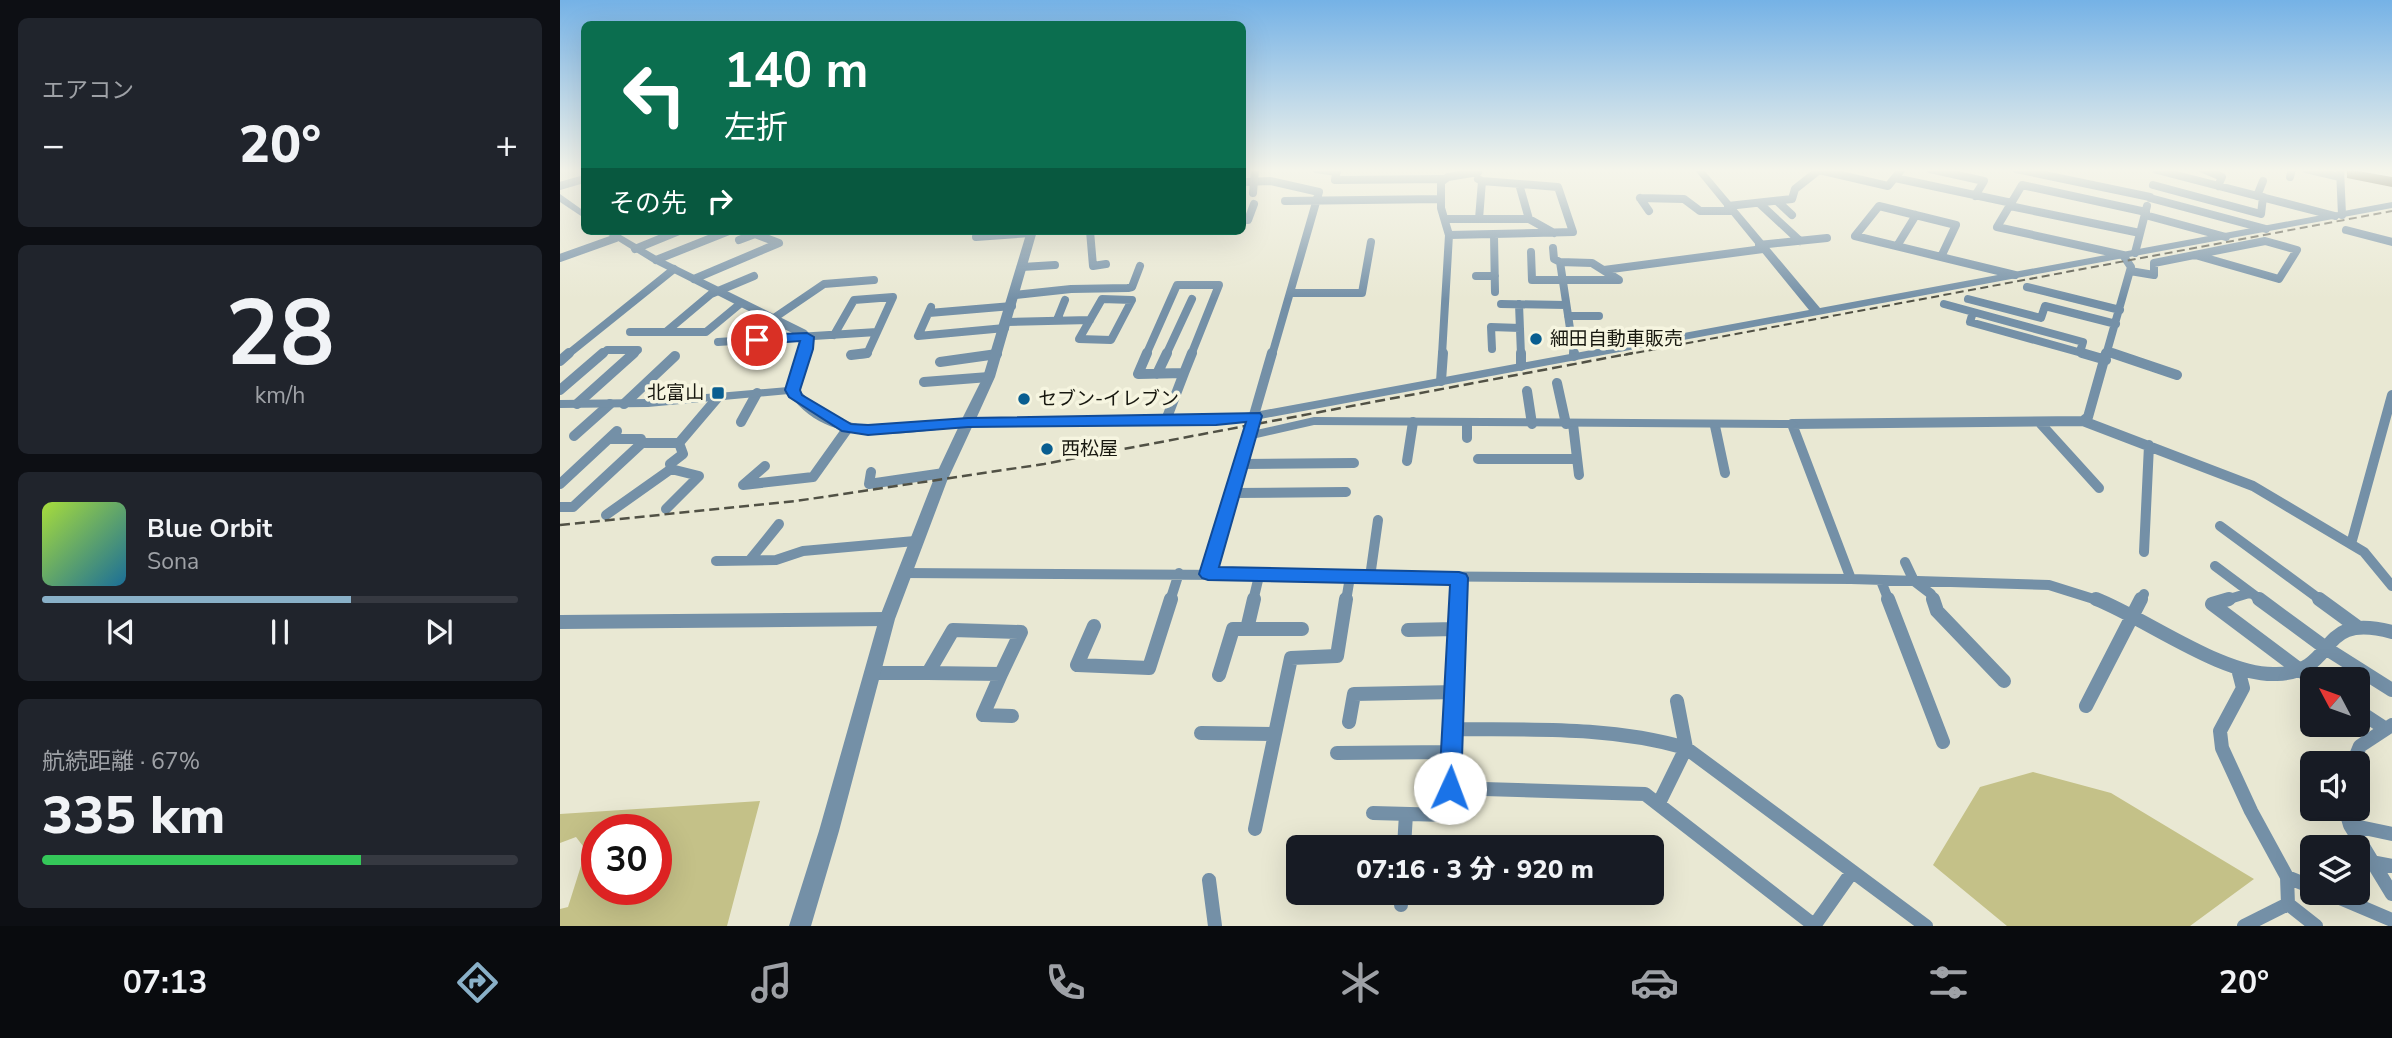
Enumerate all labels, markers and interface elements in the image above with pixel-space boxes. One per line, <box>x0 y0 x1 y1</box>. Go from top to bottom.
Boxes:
text: 140 m <box>724 37 868 104</box>
icon: left <box>609 49 700 140</box>
text: エアコン <box>42 75 134 106</box>
text: 左折 <box>724 106 788 149</box>
text: 20° <box>239 109 321 180</box>
text: − <box>42 120 65 171</box>
text: + <box>495 120 518 171</box>
icon: right <box>701 182 739 220</box>
text: その先 <box>609 186 687 221</box>
text: 28 <box>225 272 335 396</box>
pin <box>727 310 787 370</box>
icon: arrive <box>738 321 776 359</box>
place label: 細田自動車販売 <box>1550 326 1683 352</box>
marker: 細田自動車販売 <box>1528 331 1544 347</box>
text: km/h <box>255 380 305 411</box>
place label: 北富山 <box>647 380 704 406</box>
marker: 北富山 <box>710 385 726 401</box>
place label: セブン-イレブン <box>1038 386 1179 412</box>
marker: セブン-イレブン <box>1016 391 1032 407</box>
place label: 西松屋 <box>1061 436 1118 462</box>
marker: 西松屋 <box>1039 441 1055 457</box>
text: Blue Orbit <box>147 511 272 546</box>
text: Sona <box>147 546 199 577</box>
icon: previous <box>102 613 140 651</box>
icon: pause <box>261 613 299 651</box>
icon: next <box>420 613 458 651</box>
north arrow <box>2300 667 2370 737</box>
map controls <box>2300 667 2370 905</box>
text: 航続距離 · 67% <box>42 746 200 777</box>
position arrow <box>1413 751 1487 825</box>
button: sound <box>2300 751 2370 821</box>
text: 335 km <box>42 780 225 851</box>
speed limit sign: 30 <box>581 814 672 905</box>
button: layers <box>2300 835 2370 905</box>
text: 07:16 · 3 分 · 920 m <box>1356 852 1594 887</box>
icon: directions <box>453 958 502 1007</box>
icon: music <box>747 958 796 1007</box>
icon: phone <box>1041 958 1090 1007</box>
icon: climate <box>1336 958 1385 1007</box>
icon: car <box>1630 958 1679 1007</box>
icon: filters <box>1924 958 1973 1007</box>
text: 07:13 <box>123 961 207 1004</box>
text: 20° <box>2219 961 2269 1004</box>

